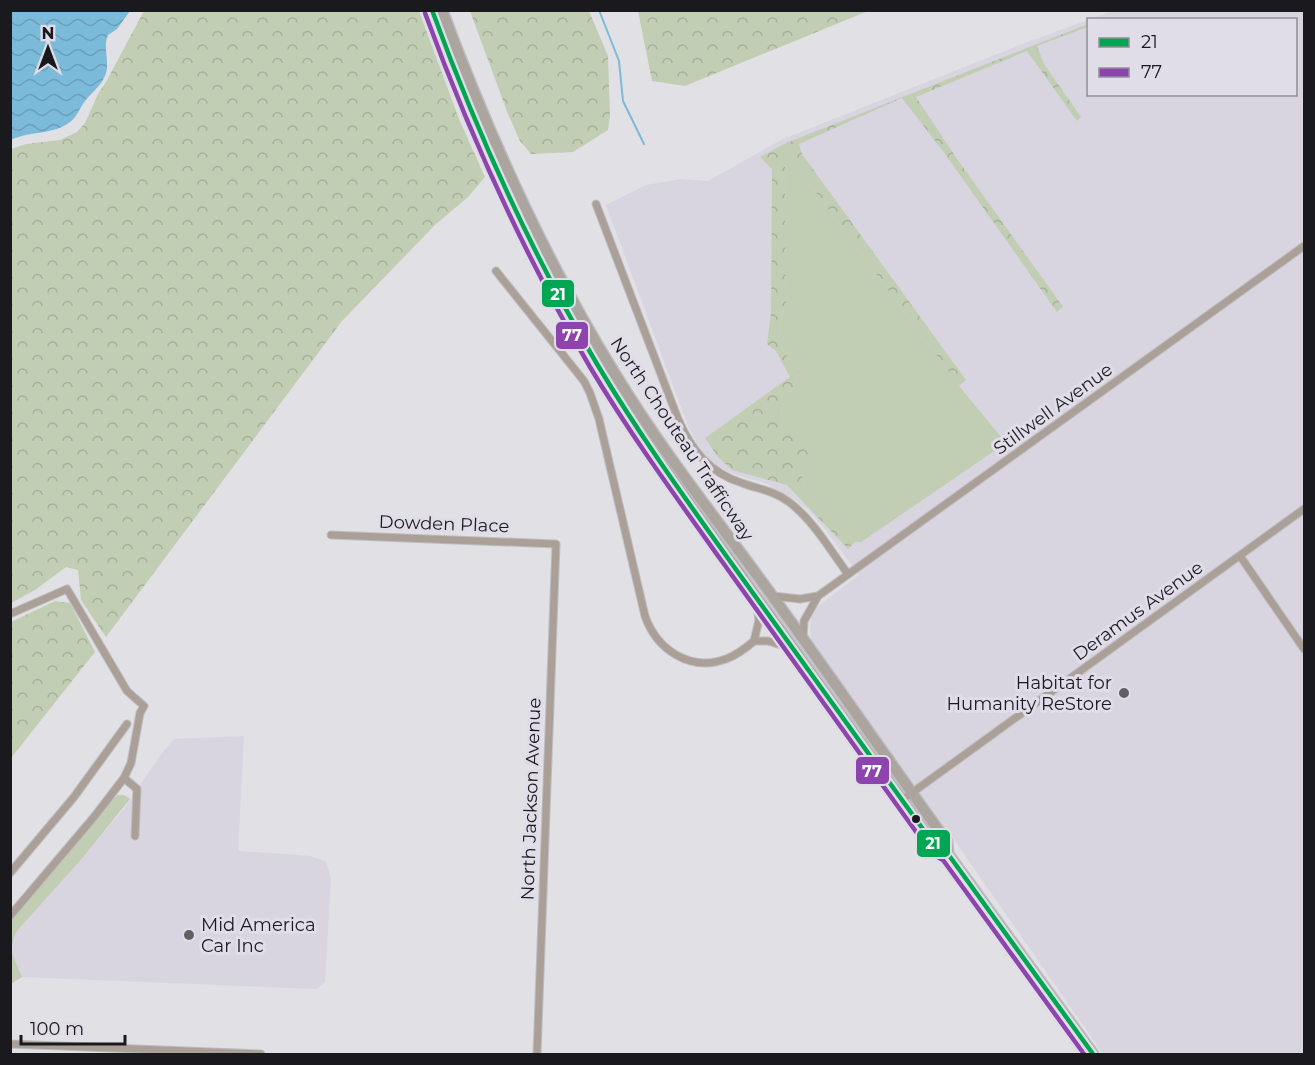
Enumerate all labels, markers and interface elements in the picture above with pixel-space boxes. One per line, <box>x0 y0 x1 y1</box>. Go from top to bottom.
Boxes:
north arrow <box>18 18 78 78</box>
legend <box>1087 18 1297 96</box>
text: N <box>42 24 54 43</box>
text: 21 <box>1141 31 1158 53</box>
text: 77 <box>1141 61 1162 83</box>
line badge: 21 <box>541 279 575 308</box>
text: 21 <box>550 285 566 304</box>
line badge: 77 <box>555 321 589 350</box>
text: 77 <box>562 326 582 345</box>
street label: North Chouteau Trafficway <box>606 333 759 545</box>
street label: Stillwell Avenue <box>989 358 1117 460</box>
street label: Dowden Place <box>378 511 510 537</box>
street label: Deramus Avenue <box>1069 556 1207 666</box>
place label: Habitat for Humanity ReStore <box>946 672 1112 715</box>
marker: Habitat for Humanity ReStore <box>1117 686 1131 700</box>
street label: North Jackson Avenue <box>516 697 546 901</box>
line badge: 77 <box>855 756 890 785</box>
text: 77 <box>862 762 882 781</box>
unlabelled marker <box>910 813 922 825</box>
line badge: 21 <box>916 829 951 858</box>
text: 21 <box>925 834 941 853</box>
place label: Mid America Car Inc <box>201 914 316 957</box>
marker: Mid America Car Inc <box>182 928 196 942</box>
scale bar <box>21 1008 124 1046</box>
text: 100 m <box>30 1018 84 1040</box>

